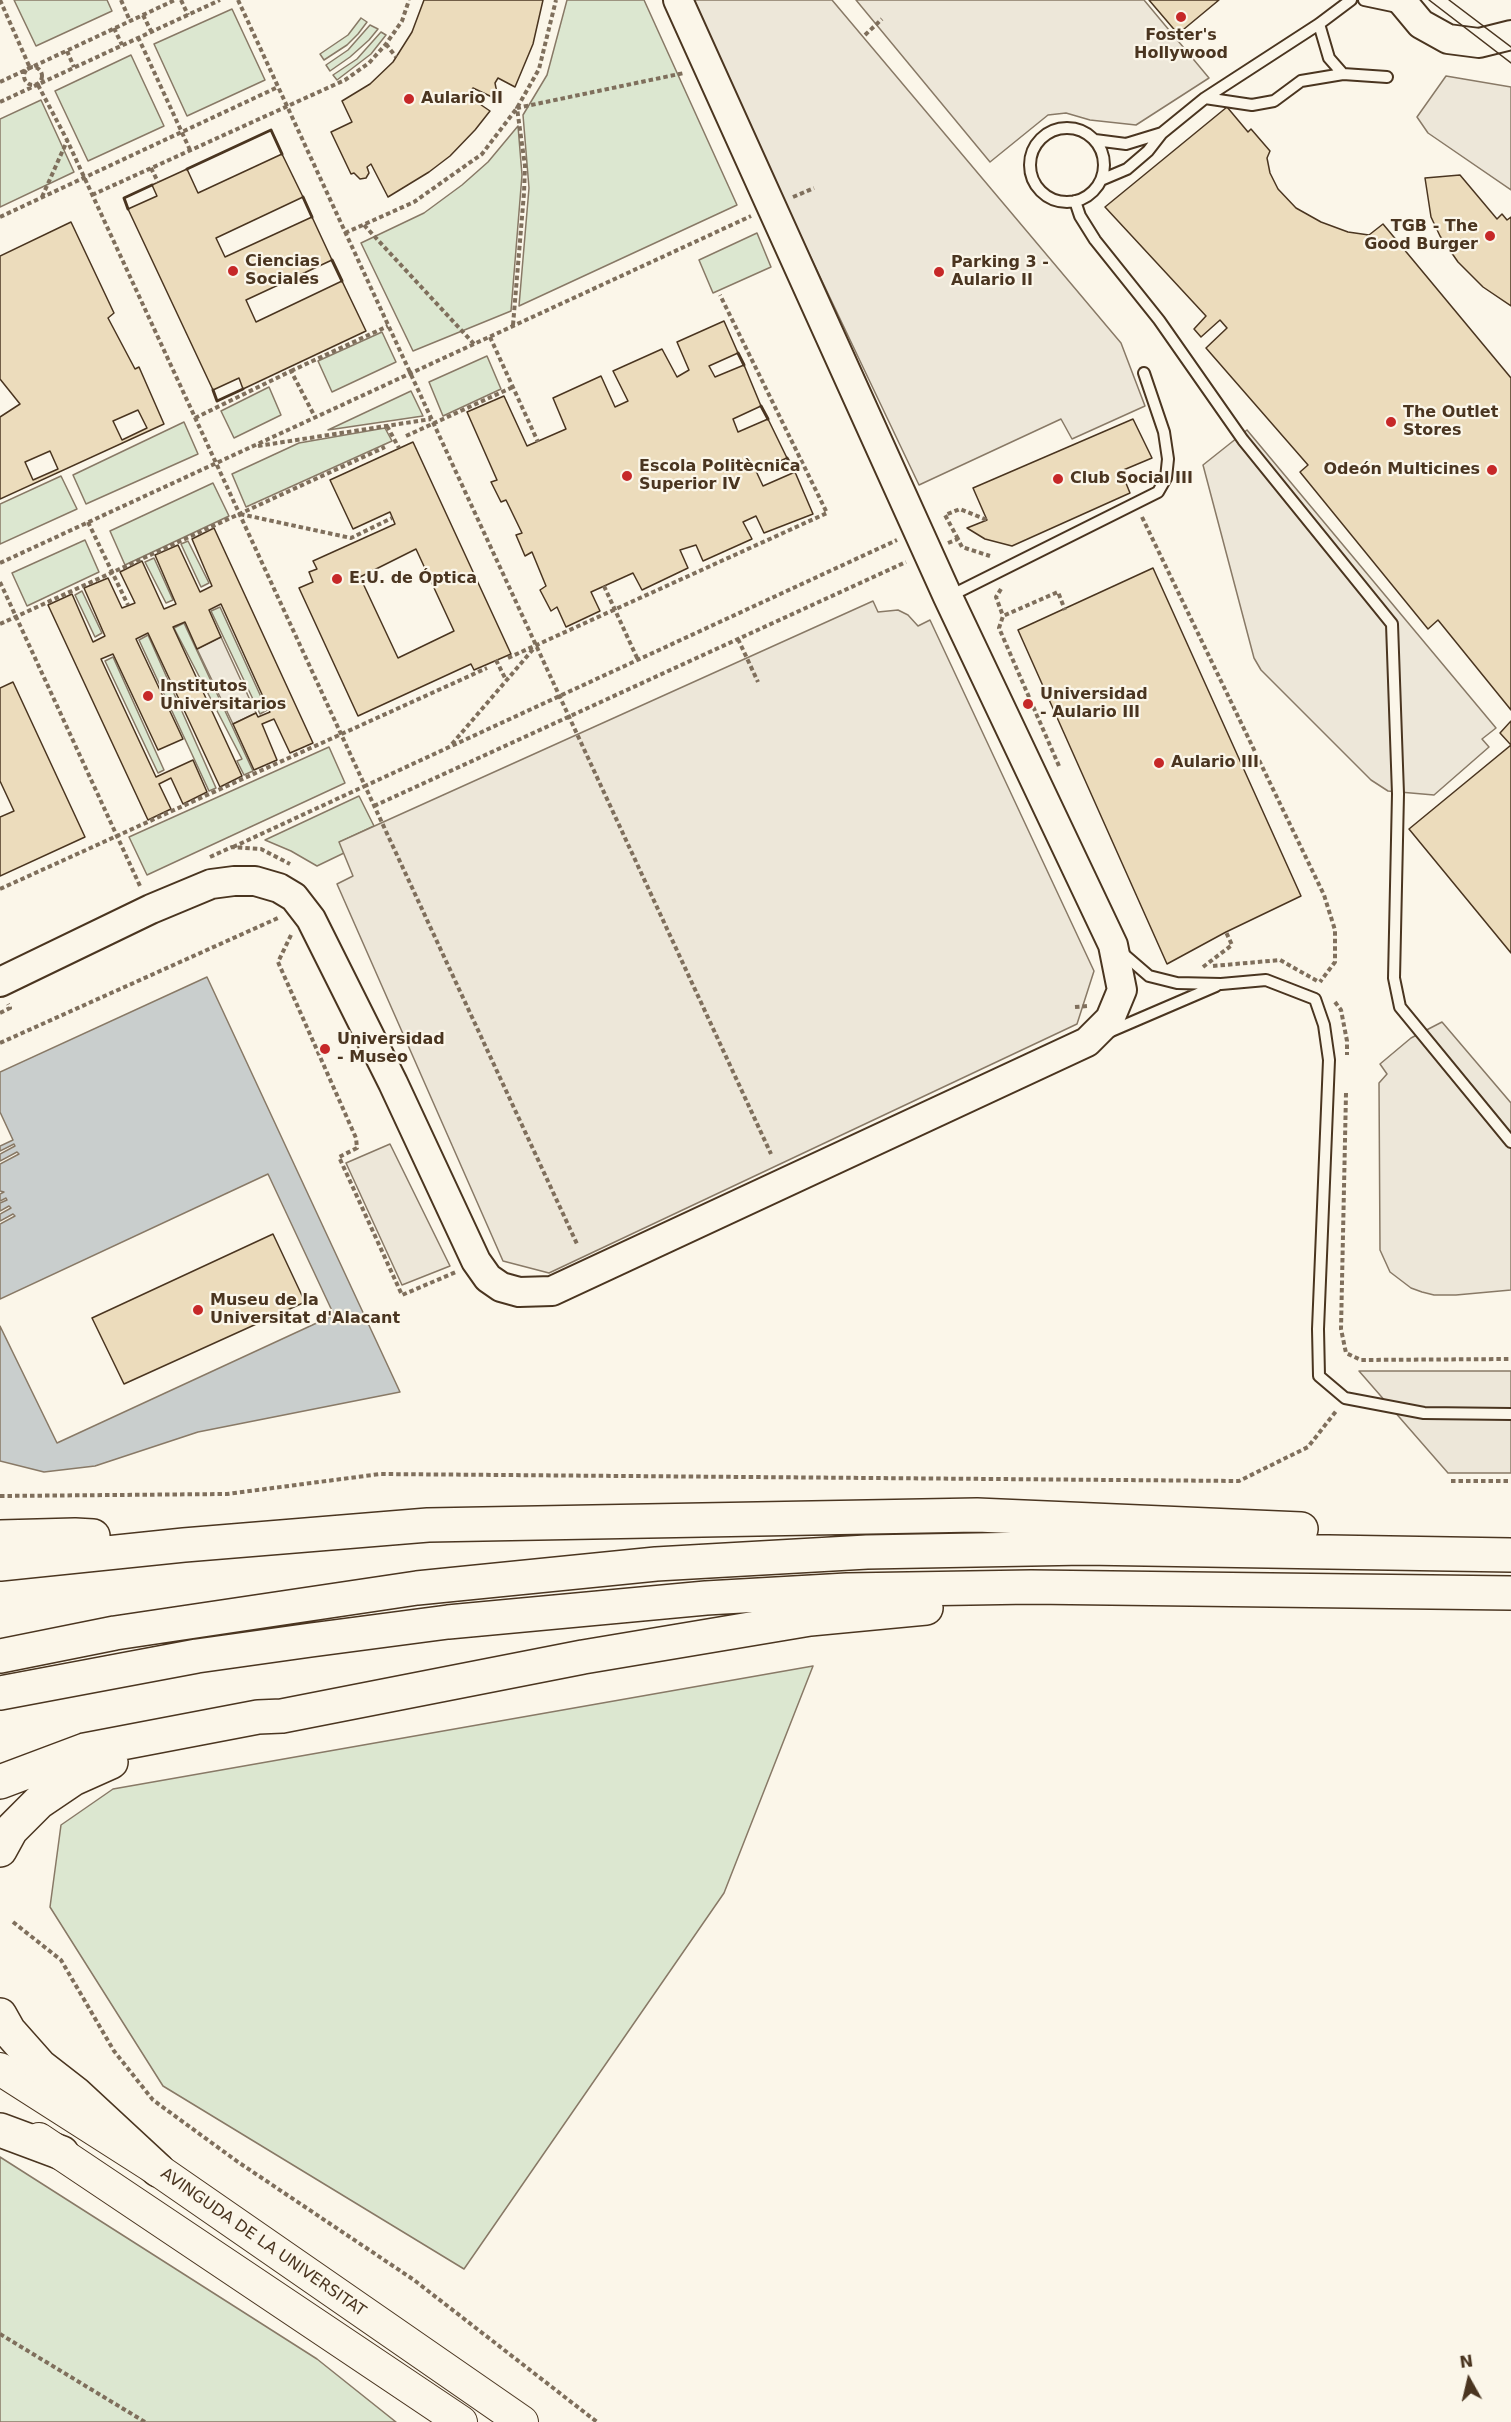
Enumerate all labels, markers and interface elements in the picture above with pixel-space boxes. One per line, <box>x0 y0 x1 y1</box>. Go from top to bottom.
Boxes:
marker: Foster's Hollywood <box>1174 10 1188 24</box>
place label: Foster's Hollywood <box>1134 26 1228 64</box>
place label: Aulario II <box>421 89 503 109</box>
marker: Aulario II <box>402 92 416 106</box>
place label: TGB - The Good Burger <box>1364 217 1478 255</box>
marker: TGB - The Good Burger <box>1483 229 1497 243</box>
place label: Ciencias Sociales <box>245 252 320 290</box>
place label: Parking 3 - Aulario II <box>951 253 1049 291</box>
marker: Ciencias Sociales <box>226 264 240 278</box>
marker: Parking 3 - Aulario II <box>932 265 946 279</box>
place label: The Outlet Stores <box>1403 403 1498 441</box>
marker: The Outlet Stores <box>1384 415 1398 429</box>
place label: Escola Politècnica Superior IV <box>639 457 801 495</box>
place label: Odeón Multicines <box>1323 460 1480 480</box>
marker: Odeón Multicines <box>1485 463 1499 477</box>
marker: Escola Politècnica Superior IV <box>620 469 634 483</box>
place label: Club Social III <box>1070 469 1193 489</box>
marker: Club Social III <box>1051 472 1065 486</box>
place label: E.U. de Óptica <box>349 569 477 589</box>
marker: E.U. de Óptica <box>330 572 344 586</box>
place label: Institutos Universitarios <box>160 677 286 715</box>
place label: Universidad - Aulario III <box>1040 685 1148 723</box>
marker: Institutos Universitarios <box>141 689 155 703</box>
marker: Universidad - Aulario III <box>1021 697 1035 711</box>
place label: Aulario III <box>1171 753 1259 773</box>
marker: Aulario III <box>1152 756 1166 770</box>
place label: Universidad - Museo <box>337 1030 445 1068</box>
marker: Universidad - Museo <box>318 1042 332 1056</box>
place label: Museu de la Universitat d'Alacant <box>210 1291 400 1329</box>
marker: Museu de la Universitat d'Alacant <box>191 1303 205 1317</box>
street label: AVINGUDA DE LA UNIVERSITAT <box>157 2165 369 2321</box>
north arrow <box>1439 2350 1499 2410</box>
text: N <box>1458 2351 1474 2372</box>

